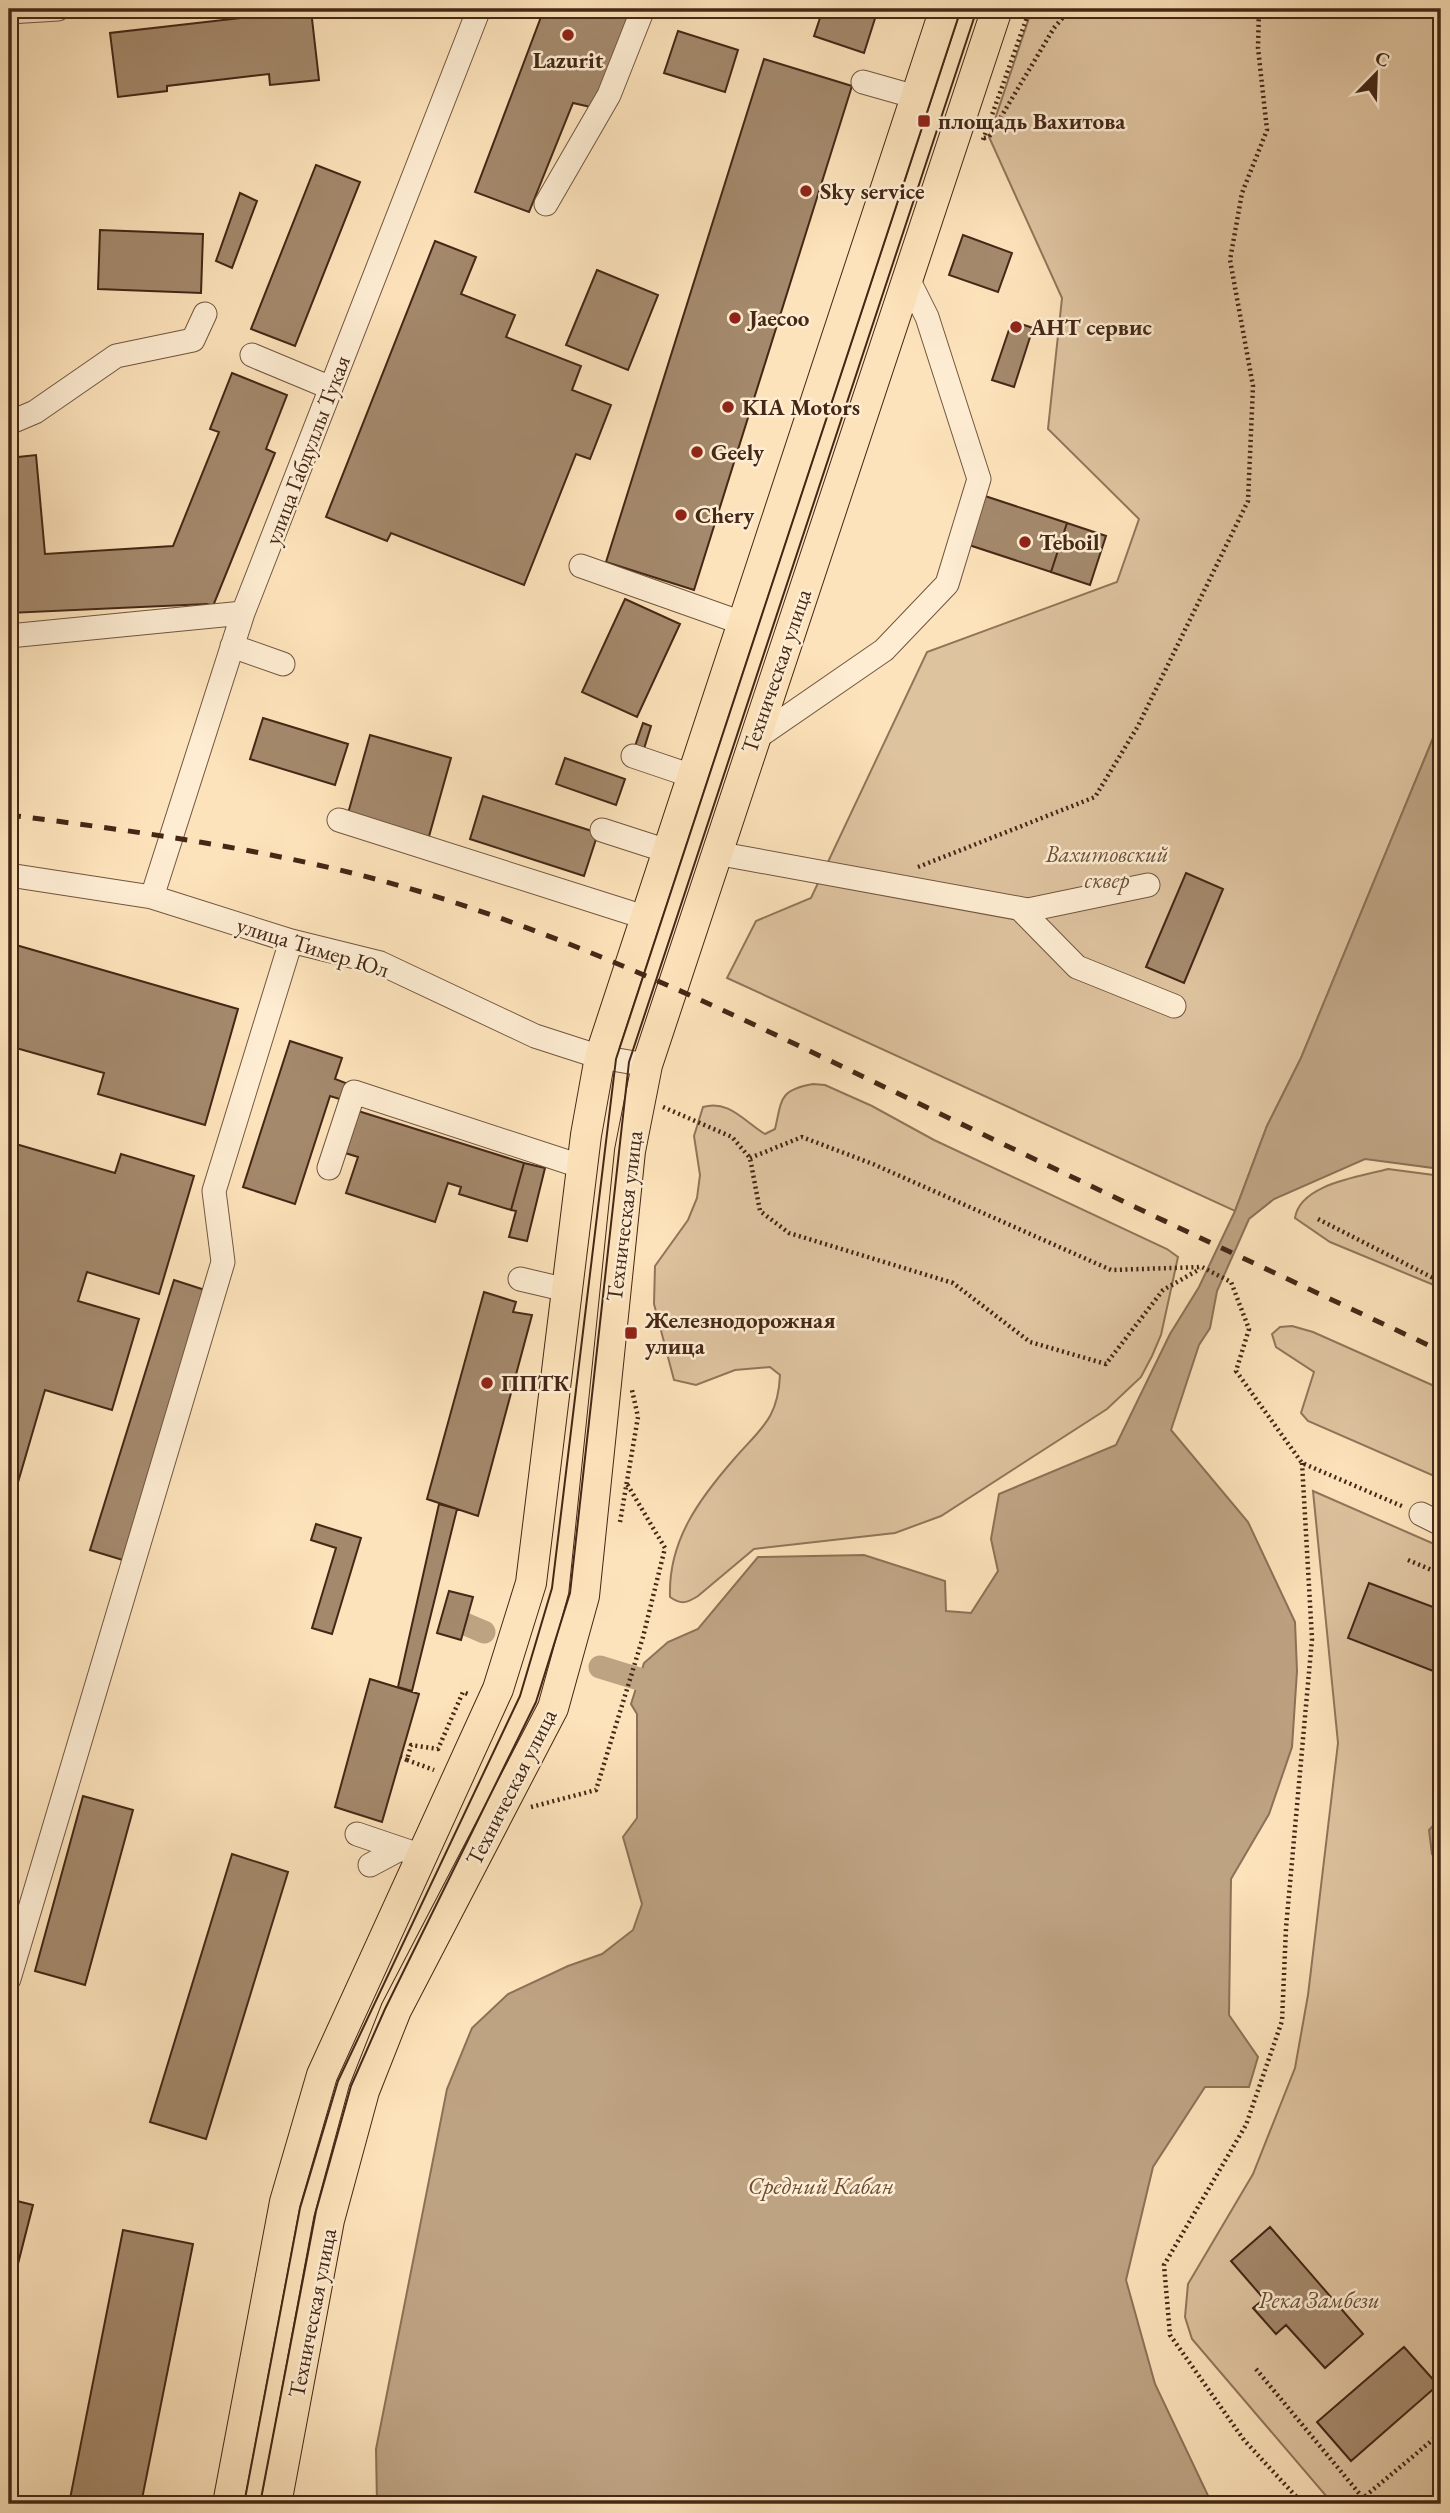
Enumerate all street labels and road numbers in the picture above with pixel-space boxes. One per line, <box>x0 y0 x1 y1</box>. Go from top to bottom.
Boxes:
street label: улица Габдуллы Тукая <box>257 351 357 549</box>
street label: Техническая улица <box>734 584 818 757</box>
street label: улица Тимер Юл <box>233 910 393 984</box>
street label: Техническая улица <box>599 1128 649 1303</box>
street label: Техническая улица <box>459 1703 564 1870</box>
street label: Техническая улица <box>281 2225 343 2400</box>

